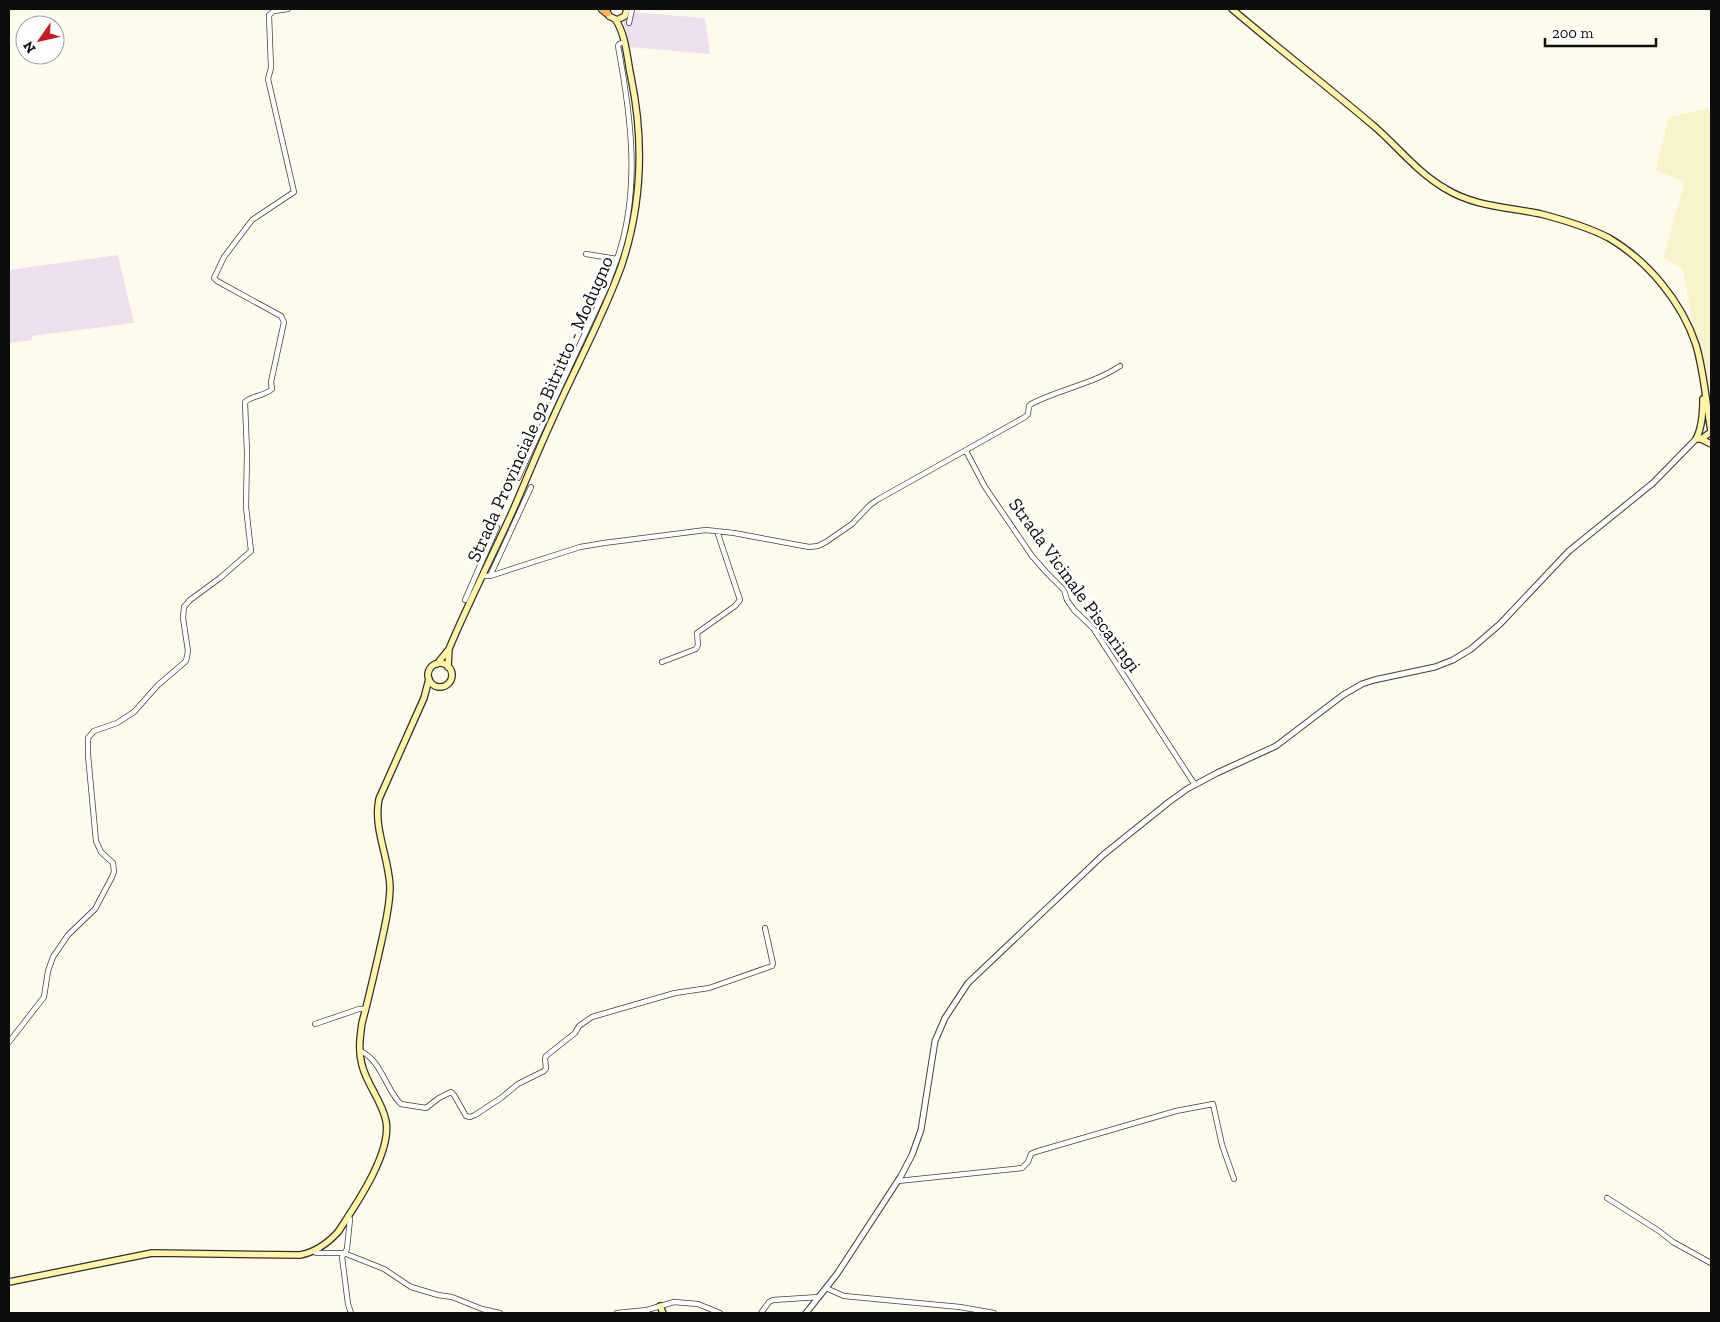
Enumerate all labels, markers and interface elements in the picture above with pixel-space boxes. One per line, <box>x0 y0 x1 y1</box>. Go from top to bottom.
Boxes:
north arrow <box>15 15 65 65</box>
scale bar <box>1545 15 1656 47</box>
text: 200 m <box>1552 24 1593 42</box>
text: N <box>19 38 40 56</box>
street label: Strada Provinciale 92 Bitritto - Modugno <box>462 252 618 566</box>
street label: Strada Vicinale Piscaringi <box>1004 493 1146 677</box>

